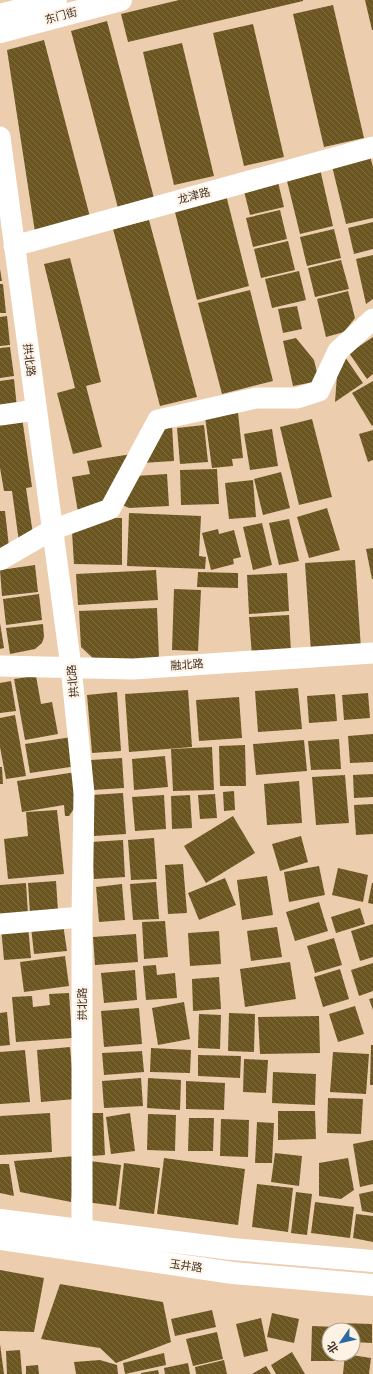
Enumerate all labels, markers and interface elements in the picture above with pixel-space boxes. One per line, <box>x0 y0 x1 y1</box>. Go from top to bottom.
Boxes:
street label: 东门街 <box>43 4 79 28</box>
street label: 龙津路 <box>176 184 212 208</box>
street label: 拱北路 <box>20 343 38 377</box>
street label: 融北路 <box>170 656 204 674</box>
street label: 拱北路 <box>64 664 82 698</box>
street label: 拱北路 <box>75 988 90 1021</box>
street label: 玉井路 <box>169 1256 203 1276</box>
north arrow <box>321 1322 361 1362</box>
text: 北 <box>324 1339 342 1356</box>

